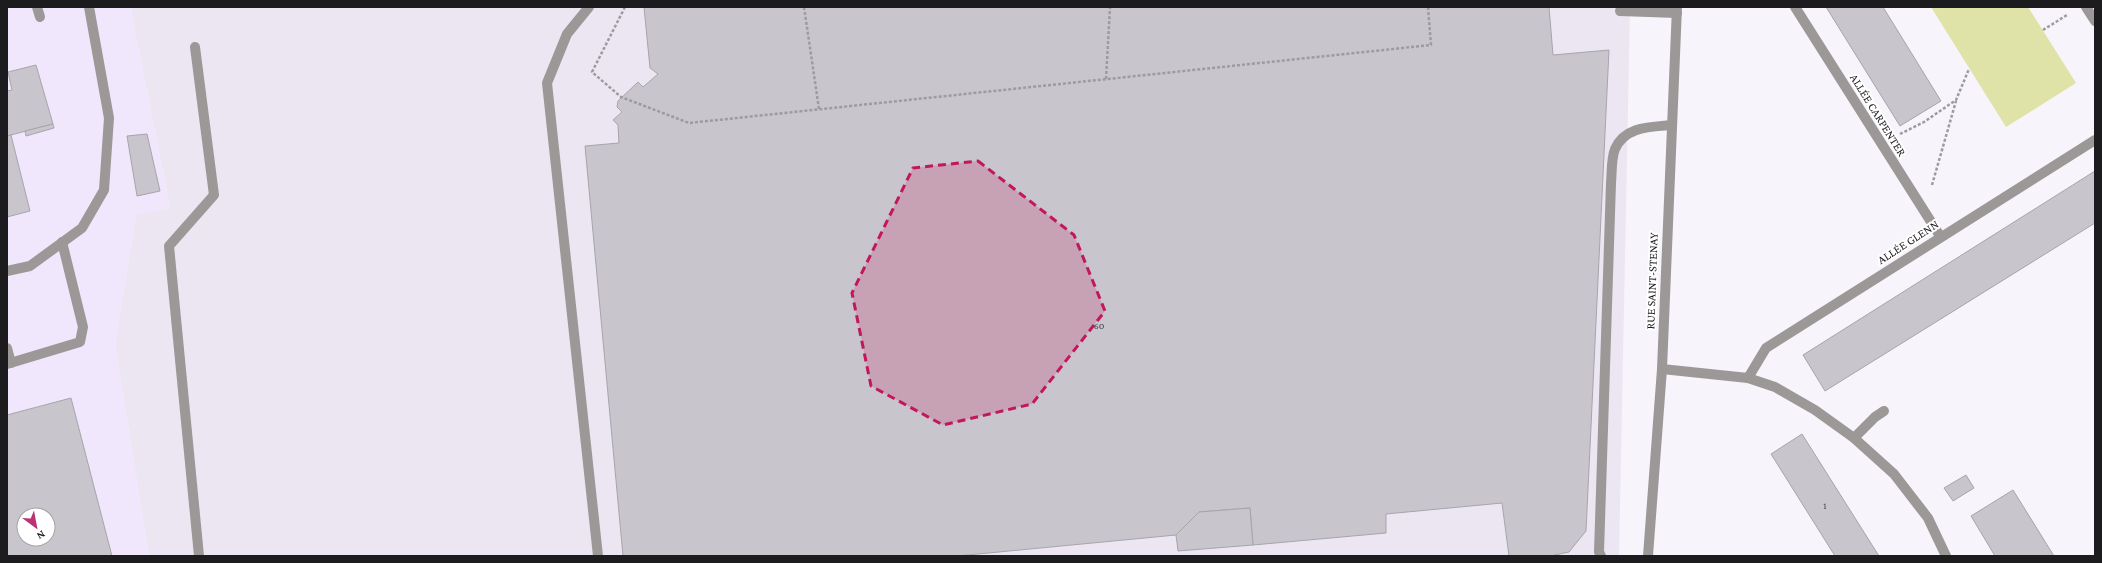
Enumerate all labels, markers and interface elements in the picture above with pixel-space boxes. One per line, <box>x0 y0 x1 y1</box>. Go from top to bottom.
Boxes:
street label: ALLÉE CARPENTER <box>1847 71 1909 159</box>
street label: ALLÉE GLENN <box>1875 217 1941 267</box>
street label: RUE SAINT-STENAY <box>1643 232 1661 330</box>
house number: 60 <box>1094 320 1105 331</box>
house number: 1 <box>1823 500 1827 511</box>
north arrow <box>16 507 56 547</box>
text: N <box>35 528 48 543</box>

